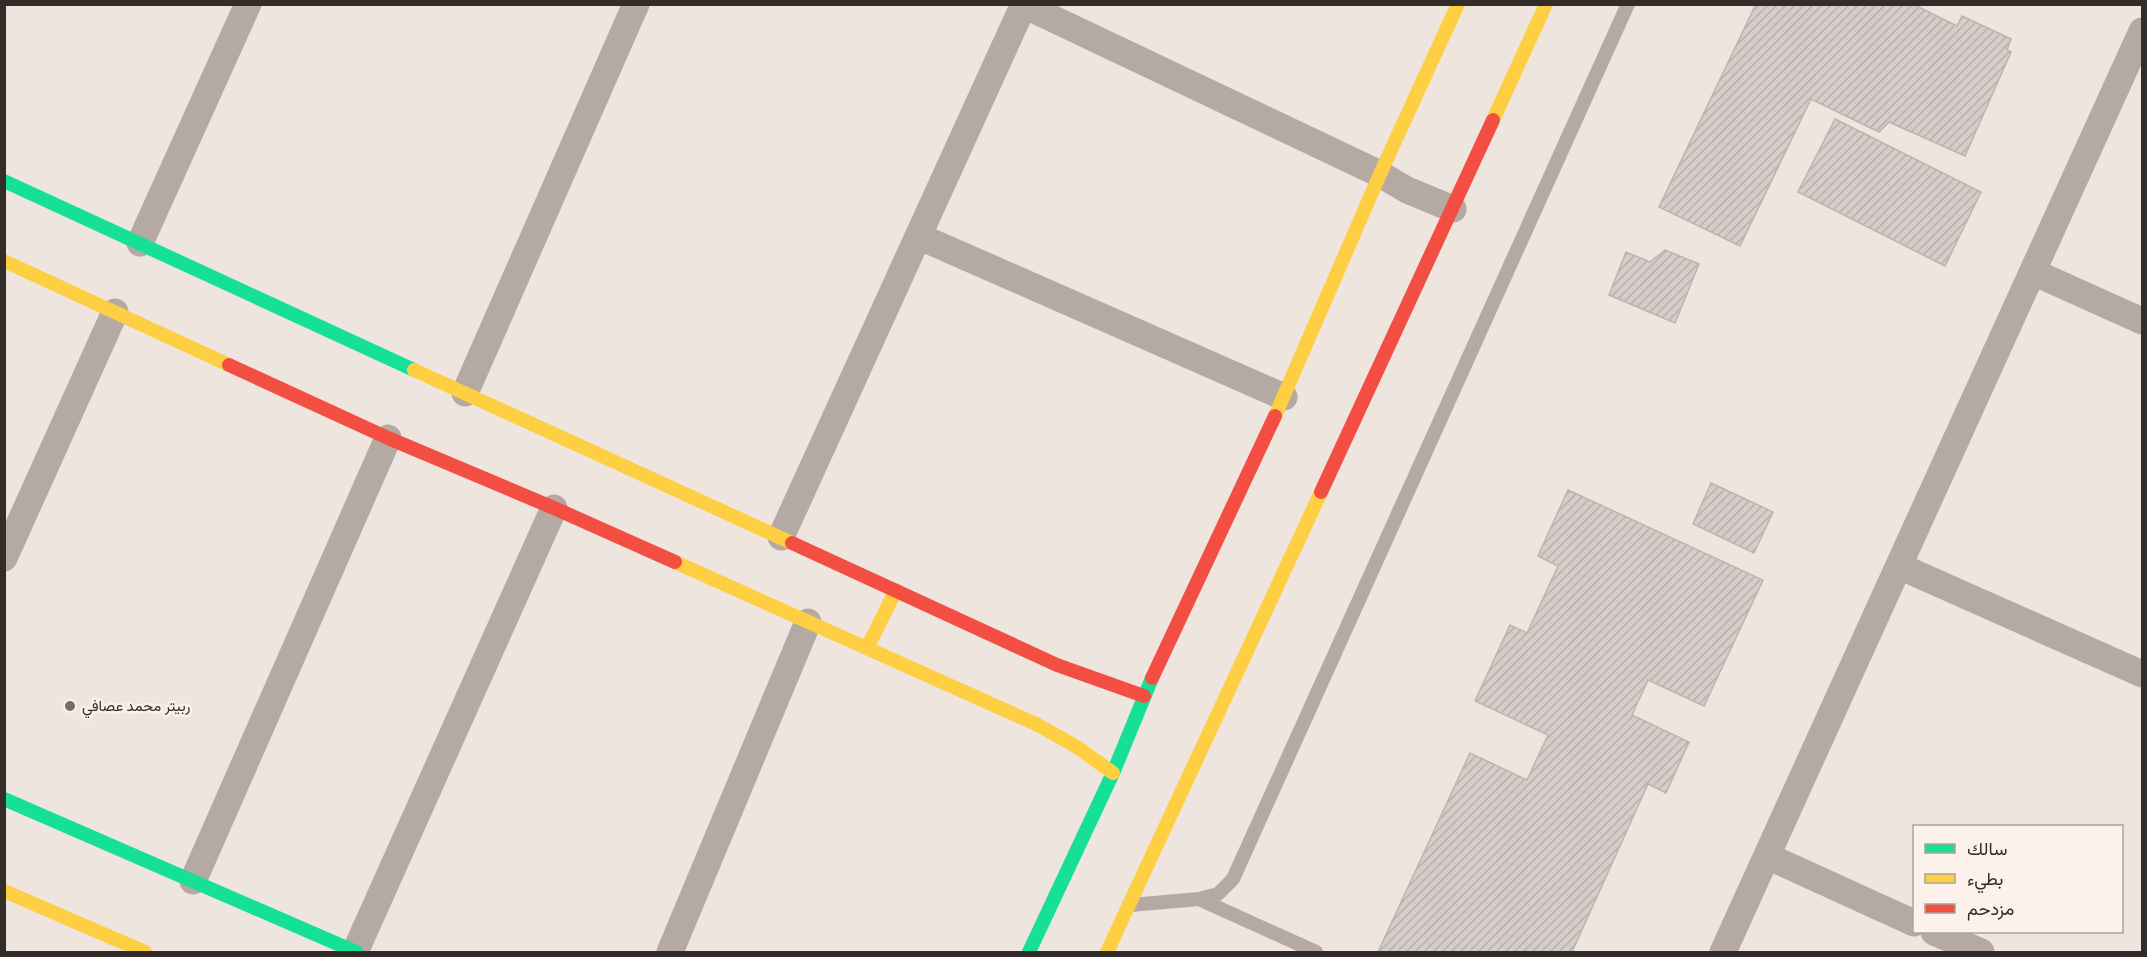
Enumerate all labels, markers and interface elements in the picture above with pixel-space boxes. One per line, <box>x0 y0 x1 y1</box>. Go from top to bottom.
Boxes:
place label: ربيتر محمد عصافي <box>82 697 190 719</box>
marker: ربيتر محمد عصافي <box>63 699 77 713</box>
legend <box>1913 825 2123 933</box>
text: سالك <box>1967 838 2007 860</box>
text: بطيء <box>1967 868 2003 894</box>
text: مزدحم <box>1967 898 2014 921</box>

